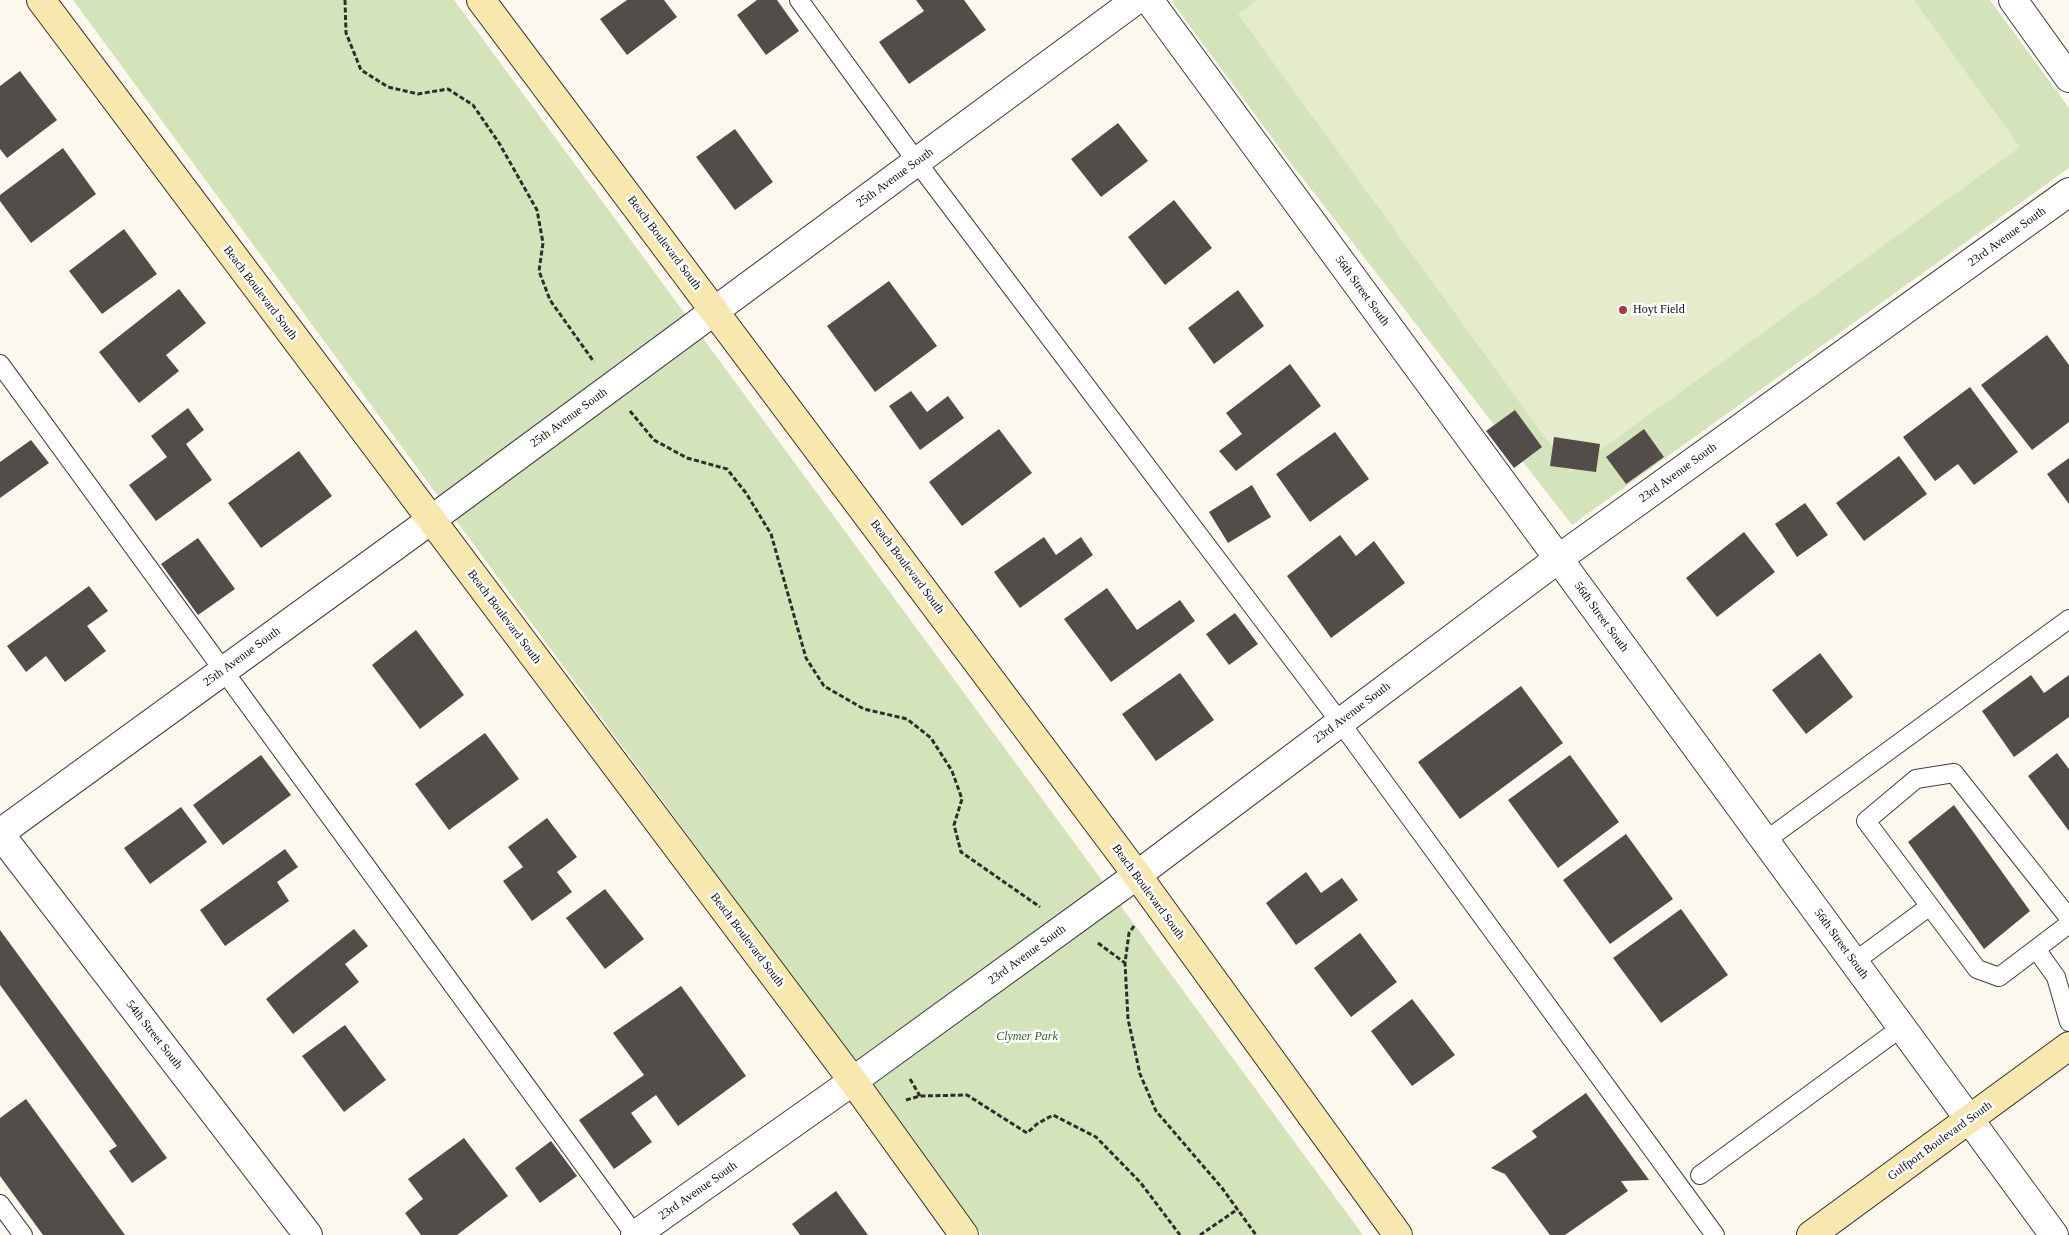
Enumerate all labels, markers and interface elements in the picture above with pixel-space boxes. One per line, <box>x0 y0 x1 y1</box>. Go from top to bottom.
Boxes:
street label: 25th Avenue South <box>854 145 936 211</box>
street label: Beach Boulevard South <box>624 193 704 293</box>
street label: 23rd Avenue South <box>1965 204 2049 270</box>
street label: Beach Boulevard South <box>220 243 300 343</box>
street label: 56th Street South <box>1332 253 1392 329</box>
place label: Hoyt Field <box>1633 303 1685 317</box>
marker: Hoyt Field <box>1617 304 1629 316</box>
street label: 25th Avenue South <box>528 385 610 451</box>
street label: 23rd Avenue South <box>1636 440 1720 506</box>
street label: Beach Boulevard South <box>867 517 947 617</box>
street label: Beach Boulevard South <box>464 567 544 667</box>
street label: 56th Street South <box>1571 579 1631 655</box>
street label: 25th Avenue South <box>201 624 283 690</box>
street label: 23rd Avenue South <box>1311 679 1393 747</box>
street label: Beach Boulevard South <box>1109 842 1187 942</box>
street label: Beach Boulevard South <box>707 890 787 990</box>
street label: 56th Street South <box>1811 906 1871 982</box>
street label: 23rd Avenue South <box>985 922 1069 988</box>
street label: 54th Street South <box>123 998 185 1072</box>
park label: Clymer Park <box>996 1030 1058 1044</box>
street label: Gulfport Boulevard South <box>1885 1098 1995 1184</box>
street label: 23rd Avenue South <box>656 1159 740 1223</box>

